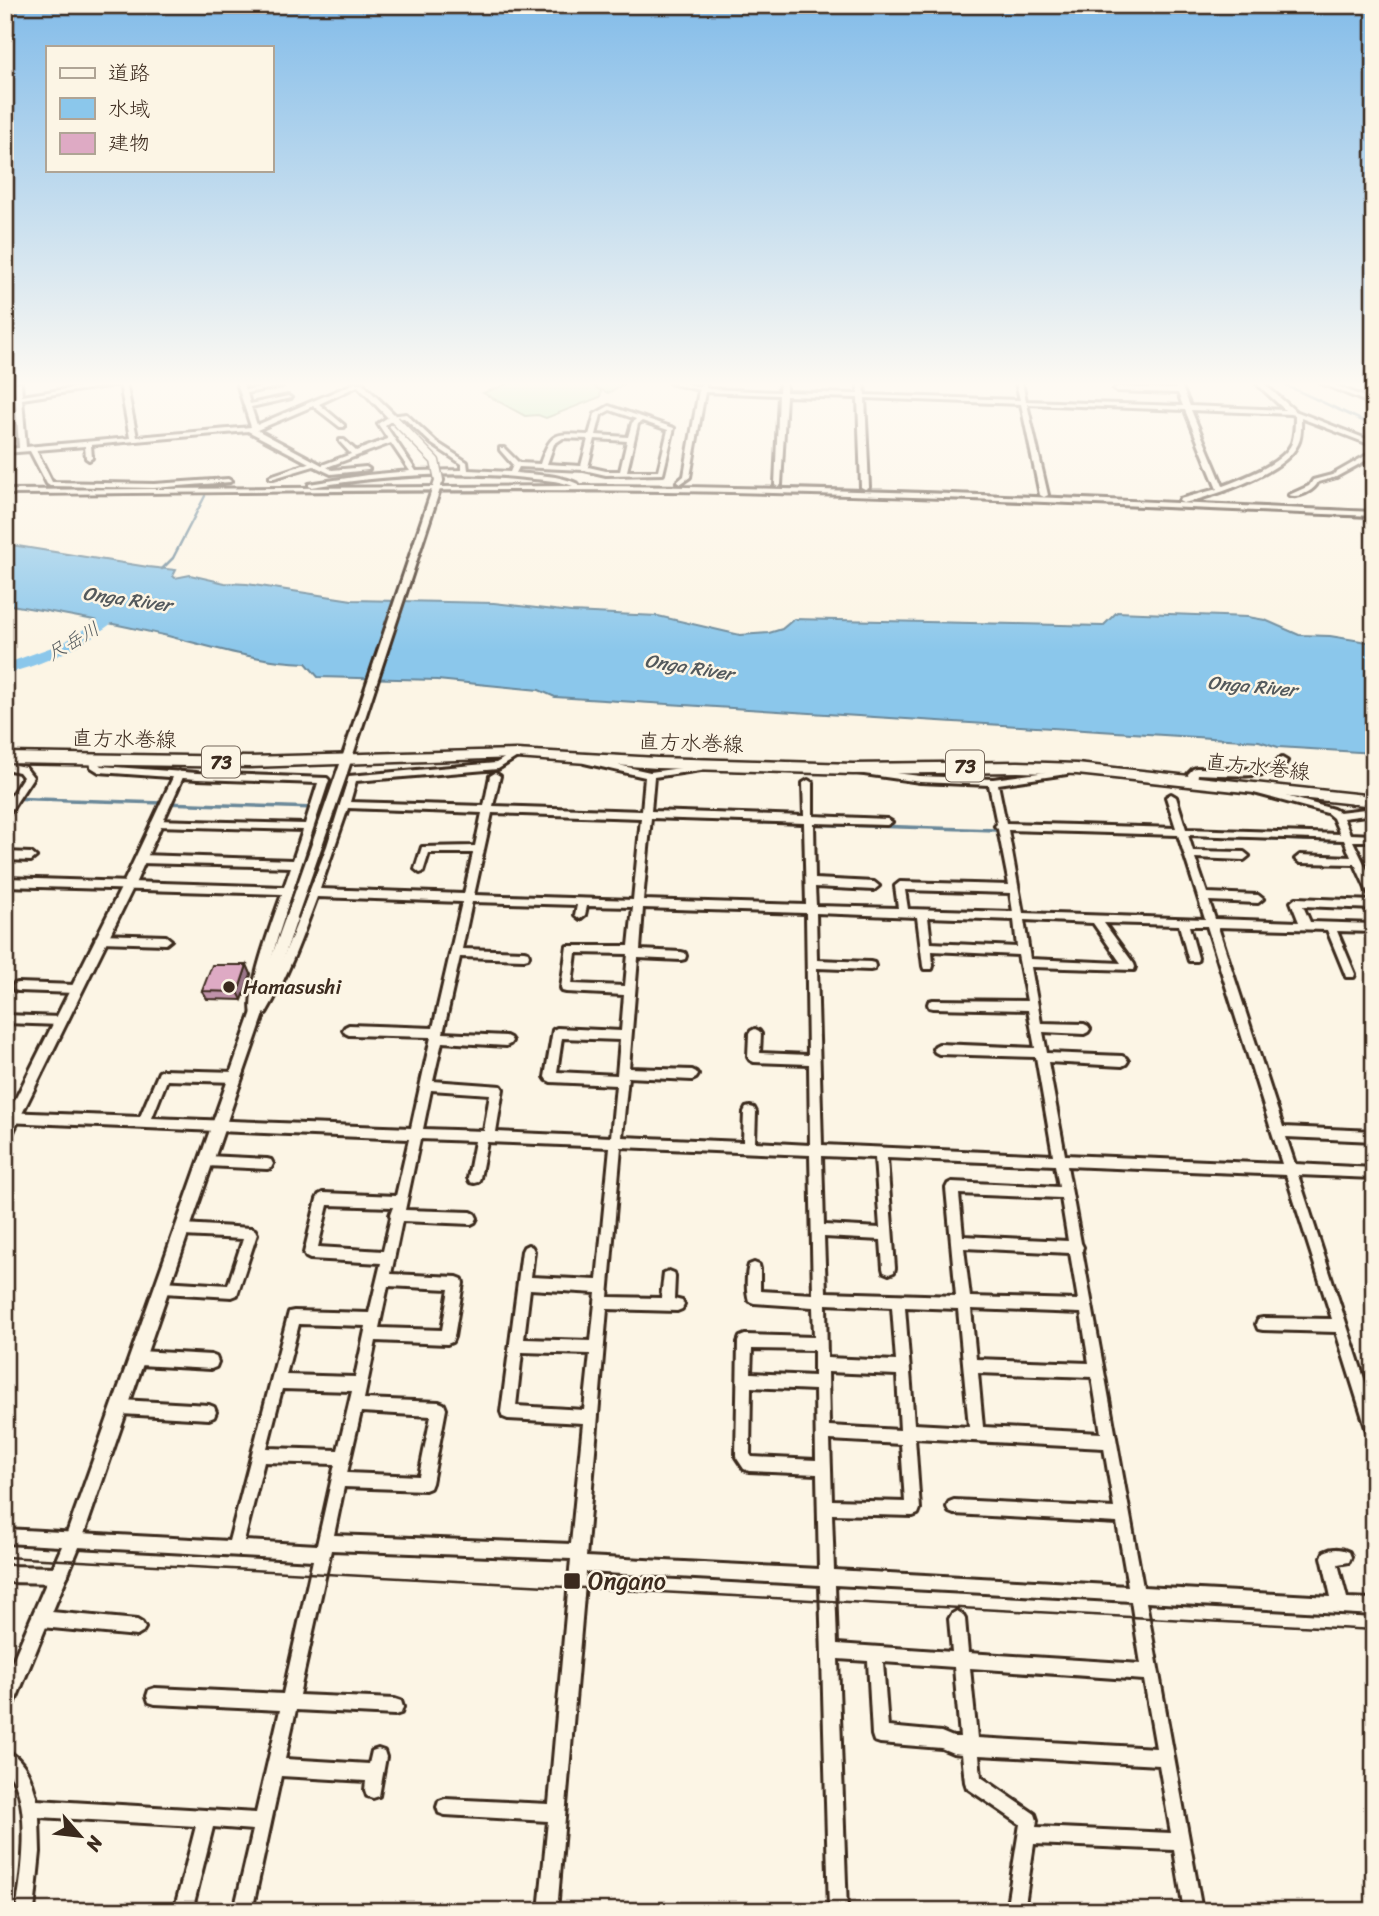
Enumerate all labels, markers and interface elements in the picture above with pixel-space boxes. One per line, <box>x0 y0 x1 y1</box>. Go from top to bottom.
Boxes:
legend <box>46 46 273 172</box>
text: 道路 <box>108 54 150 92</box>
text: 水域 <box>108 90 150 128</box>
text: 建物 <box>108 124 150 162</box>
water label: Onga River <box>81 576 177 622</box>
water label: 尺岳川 <box>40 612 106 670</box>
water label: Onga River <box>642 644 739 691</box>
water label: Onga River <box>1206 666 1301 707</box>
street label: 直方水巻線 <box>71 719 177 759</box>
street label: 直方水巻線 <box>638 722 744 764</box>
street label: 直方水巻線 <box>1204 743 1312 791</box>
road number: 73 <box>202 747 240 778</box>
road number: 73 <box>946 750 984 782</box>
place label: Hamasushi <box>243 968 343 1006</box>
marker: Hamasushi <box>221 979 237 995</box>
place label: Ongano <box>588 1560 666 1602</box>
marker: Ongano <box>562 1571 582 1591</box>
north arrow <box>46 1800 116 1870</box>
text: N <box>77 1829 113 1858</box>

